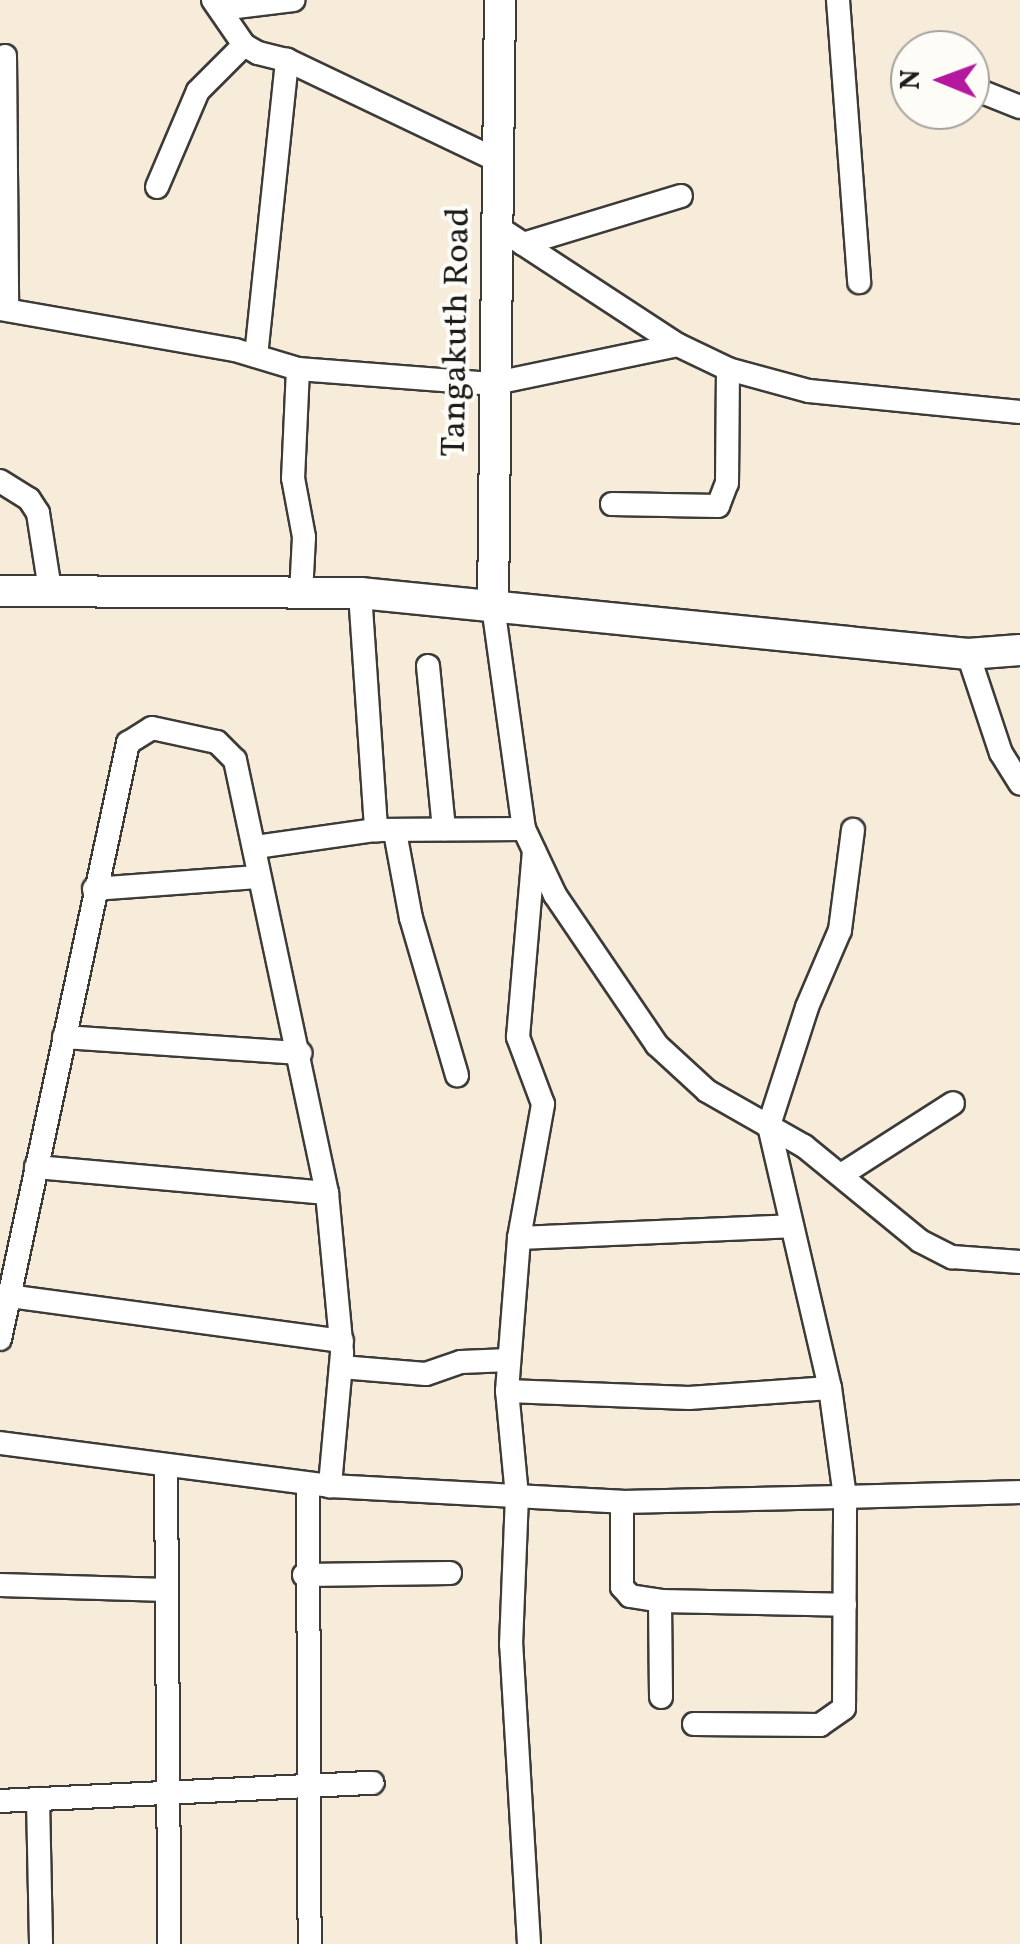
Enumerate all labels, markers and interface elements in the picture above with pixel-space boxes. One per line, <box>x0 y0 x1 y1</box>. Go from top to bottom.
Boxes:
north arrow <box>890 30 990 130</box>
text: N <box>892 69 931 90</box>
street label: Tangakuth Road <box>434 207 480 457</box>

